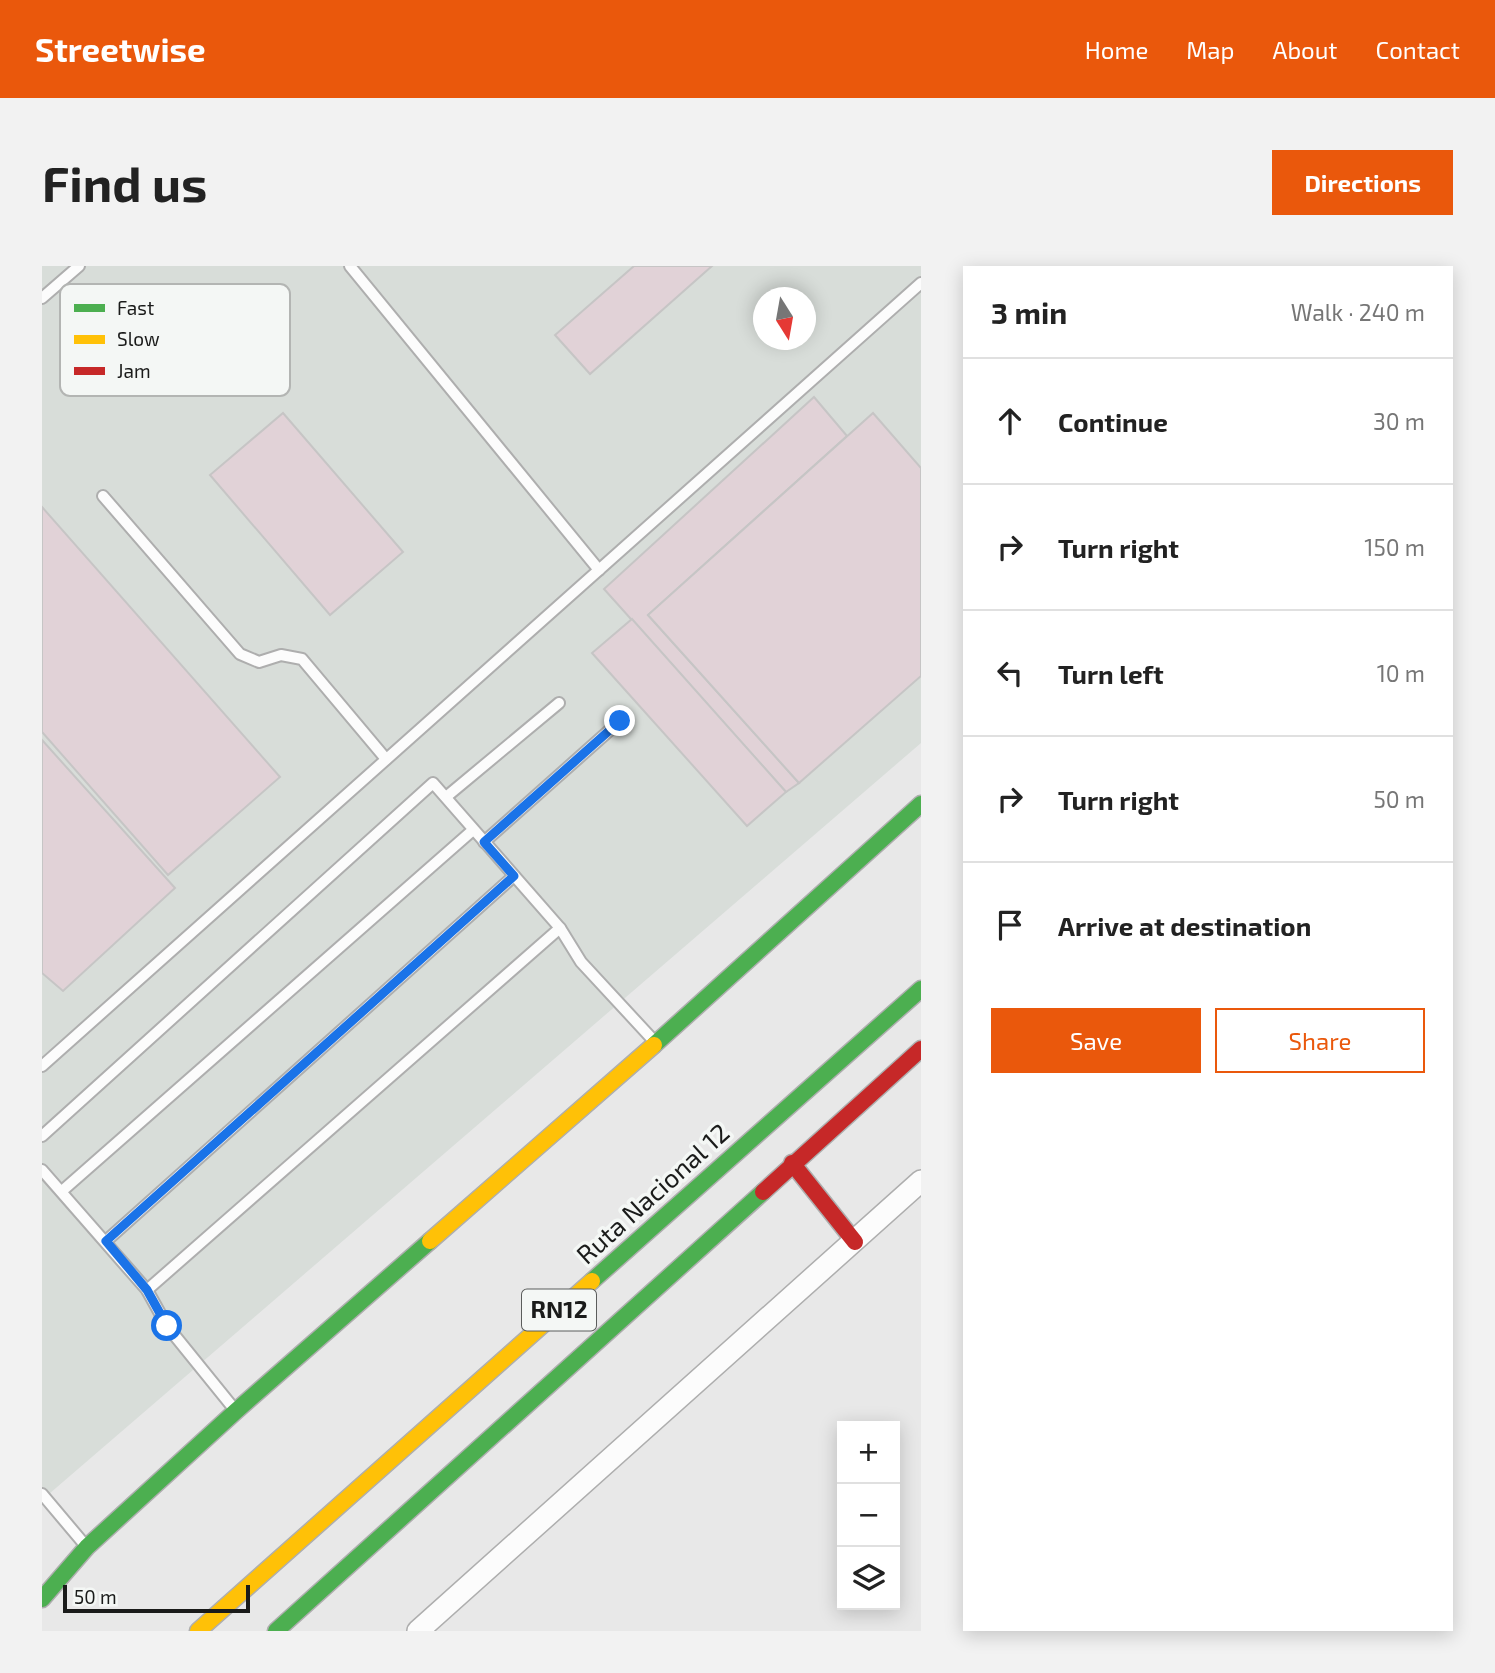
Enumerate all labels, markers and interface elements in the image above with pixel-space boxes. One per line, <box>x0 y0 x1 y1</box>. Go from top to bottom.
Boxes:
text: Streetwise <box>35 29 206 69</box>
text: Home <box>1085 35 1148 64</box>
text: Map <box>1186 35 1234 64</box>
text: About <box>1272 35 1338 64</box>
text: Contact <box>1376 35 1460 64</box>
button: Directions <box>1272 150 1453 215</box>
text: Find us <box>42 153 207 212</box>
legend <box>60 284 290 396</box>
north arrow <box>753 287 816 350</box>
text: 3 min <box>991 294 1067 330</box>
text: Fast <box>117 296 154 319</box>
text: Walk · 240 m <box>1291 298 1425 326</box>
text: Slow <box>117 327 160 350</box>
text: Jam <box>117 359 151 382</box>
icon: ahead <box>991 402 1029 440</box>
text: Continue <box>1058 406 1168 437</box>
text: 30 m <box>1373 407 1425 435</box>
icon: right <box>991 528 1029 566</box>
text: Turn right <box>1058 532 1179 563</box>
text: 150 m <box>1364 533 1425 561</box>
icon: left <box>991 654 1029 692</box>
text: Turn left <box>1058 658 1164 689</box>
text: 10 m <box>1377 659 1425 687</box>
route end <box>604 705 635 736</box>
icon: right <box>991 780 1029 818</box>
text: Turn right <box>1058 784 1179 815</box>
text: 50 m <box>1374 785 1425 813</box>
icon: arrive <box>991 906 1029 944</box>
text: Arrive at destination <box>1058 910 1311 941</box>
button: Save <box>991 1008 1201 1073</box>
button: Share <box>1215 1008 1425 1073</box>
street label: Ruta Nacional 12 <box>569 1116 735 1270</box>
road number: RN12 <box>522 1290 596 1330</box>
route start <box>151 1310 182 1341</box>
map controls <box>837 1421 900 1610</box>
button: + <box>837 1421 900 1484</box>
button: − <box>837 1484 900 1547</box>
button: layers <box>837 1547 900 1610</box>
scale bar <box>63 1582 250 1614</box>
text: 50 m <box>74 1585 117 1608</box>

